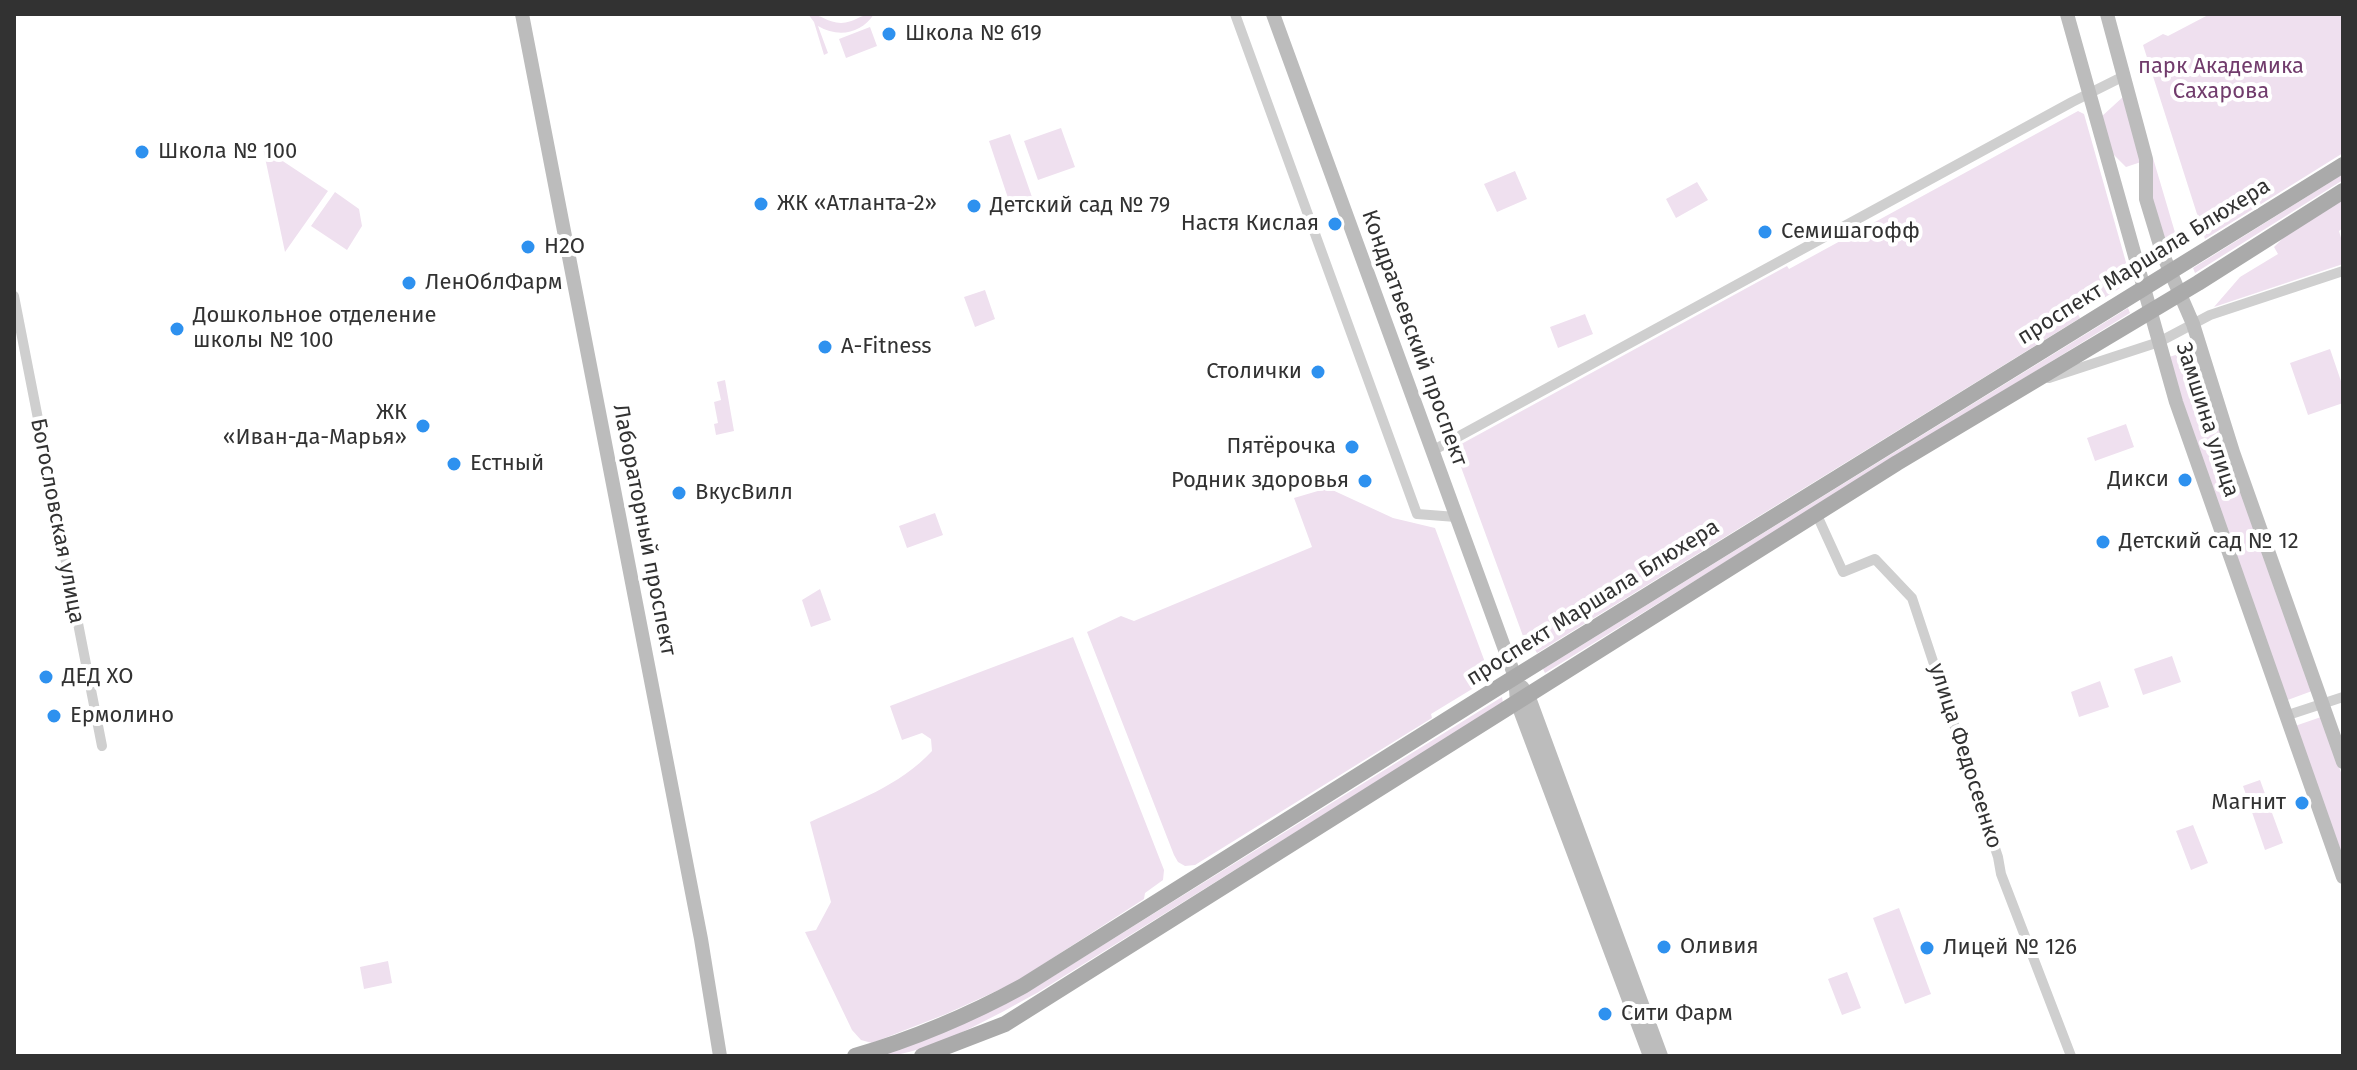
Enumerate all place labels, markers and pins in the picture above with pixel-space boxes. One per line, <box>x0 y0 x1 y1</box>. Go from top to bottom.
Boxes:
place label: Школа № 619 <box>905 21 1042 47</box>
marker: Школа № 619 <box>880 25 898 43</box>
place label: Школа № 100 <box>158 139 297 165</box>
marker: Школа № 100 <box>133 143 151 161</box>
place label: ЖК «Атланта-2» <box>777 191 937 217</box>
place label: Детский сад № 79 <box>990 193 1170 219</box>
marker: ЖК «Атланта-2» <box>752 195 770 213</box>
marker: Детский сад № 79 <box>965 197 983 215</box>
place label: Настя Кислая <box>1181 211 1319 237</box>
marker: Настя Кислая <box>1326 215 1344 233</box>
place label: Семишагофф <box>1781 219 1920 245</box>
marker: Семишагофф <box>1756 223 1774 241</box>
place label: H2O <box>544 234 585 260</box>
marker: H2O <box>519 238 537 256</box>
place label: ЛенОблФарм <box>425 270 563 296</box>
marker: ЛенОблФарм <box>400 274 418 292</box>
place label: Дошкольное отделение школы № 100 <box>193 303 436 354</box>
marker: Дошкольное отделение школы № 100 <box>168 320 186 338</box>
place label: A-Fitness <box>841 334 932 360</box>
marker: A-Fitness <box>816 338 834 356</box>
place label: Столички <box>1206 359 1302 385</box>
marker: Столички <box>1309 363 1327 381</box>
place label: ЖК «Иван-да-Марья» <box>223 400 407 452</box>
marker: ЖК «Иван-да-Марья» <box>414 417 432 435</box>
place label: Пятёрочка <box>1227 434 1336 460</box>
marker: Пятёрочка <box>1343 438 1361 456</box>
place label: Естный <box>470 451 544 477</box>
marker: Естный <box>445 455 463 473</box>
place label: Дикси <box>2107 467 2169 493</box>
place label: Родник здоровья <box>1171 468 1349 494</box>
marker: Дикси <box>2176 471 2194 489</box>
marker: Родник здоровья <box>1356 472 1374 490</box>
place label: ВкусВилл <box>695 480 793 506</box>
marker: ВкусВилл <box>670 484 688 502</box>
place label: Детский сад № 12 <box>2119 529 2299 555</box>
marker: Детский сад № 12 <box>2094 533 2112 551</box>
place label: ДЕД ХО <box>62 664 133 690</box>
marker: ДЕД ХО <box>37 668 55 686</box>
place label: Ермолино <box>70 703 174 729</box>
marker: Ермолино <box>45 707 63 725</box>
place label: Магнит <box>2211 790 2286 816</box>
marker: Магнит <box>2293 794 2311 812</box>
place label: Оливия <box>1680 934 1759 960</box>
place label: Лицей № 126 <box>1943 935 2077 961</box>
marker: Оливия <box>1655 938 1673 956</box>
marker: Лицей № 126 <box>1918 939 1936 957</box>
place label: Сити Фарм <box>1621 1001 1733 1027</box>
marker: Сити Фарм <box>1596 1005 1614 1023</box>

